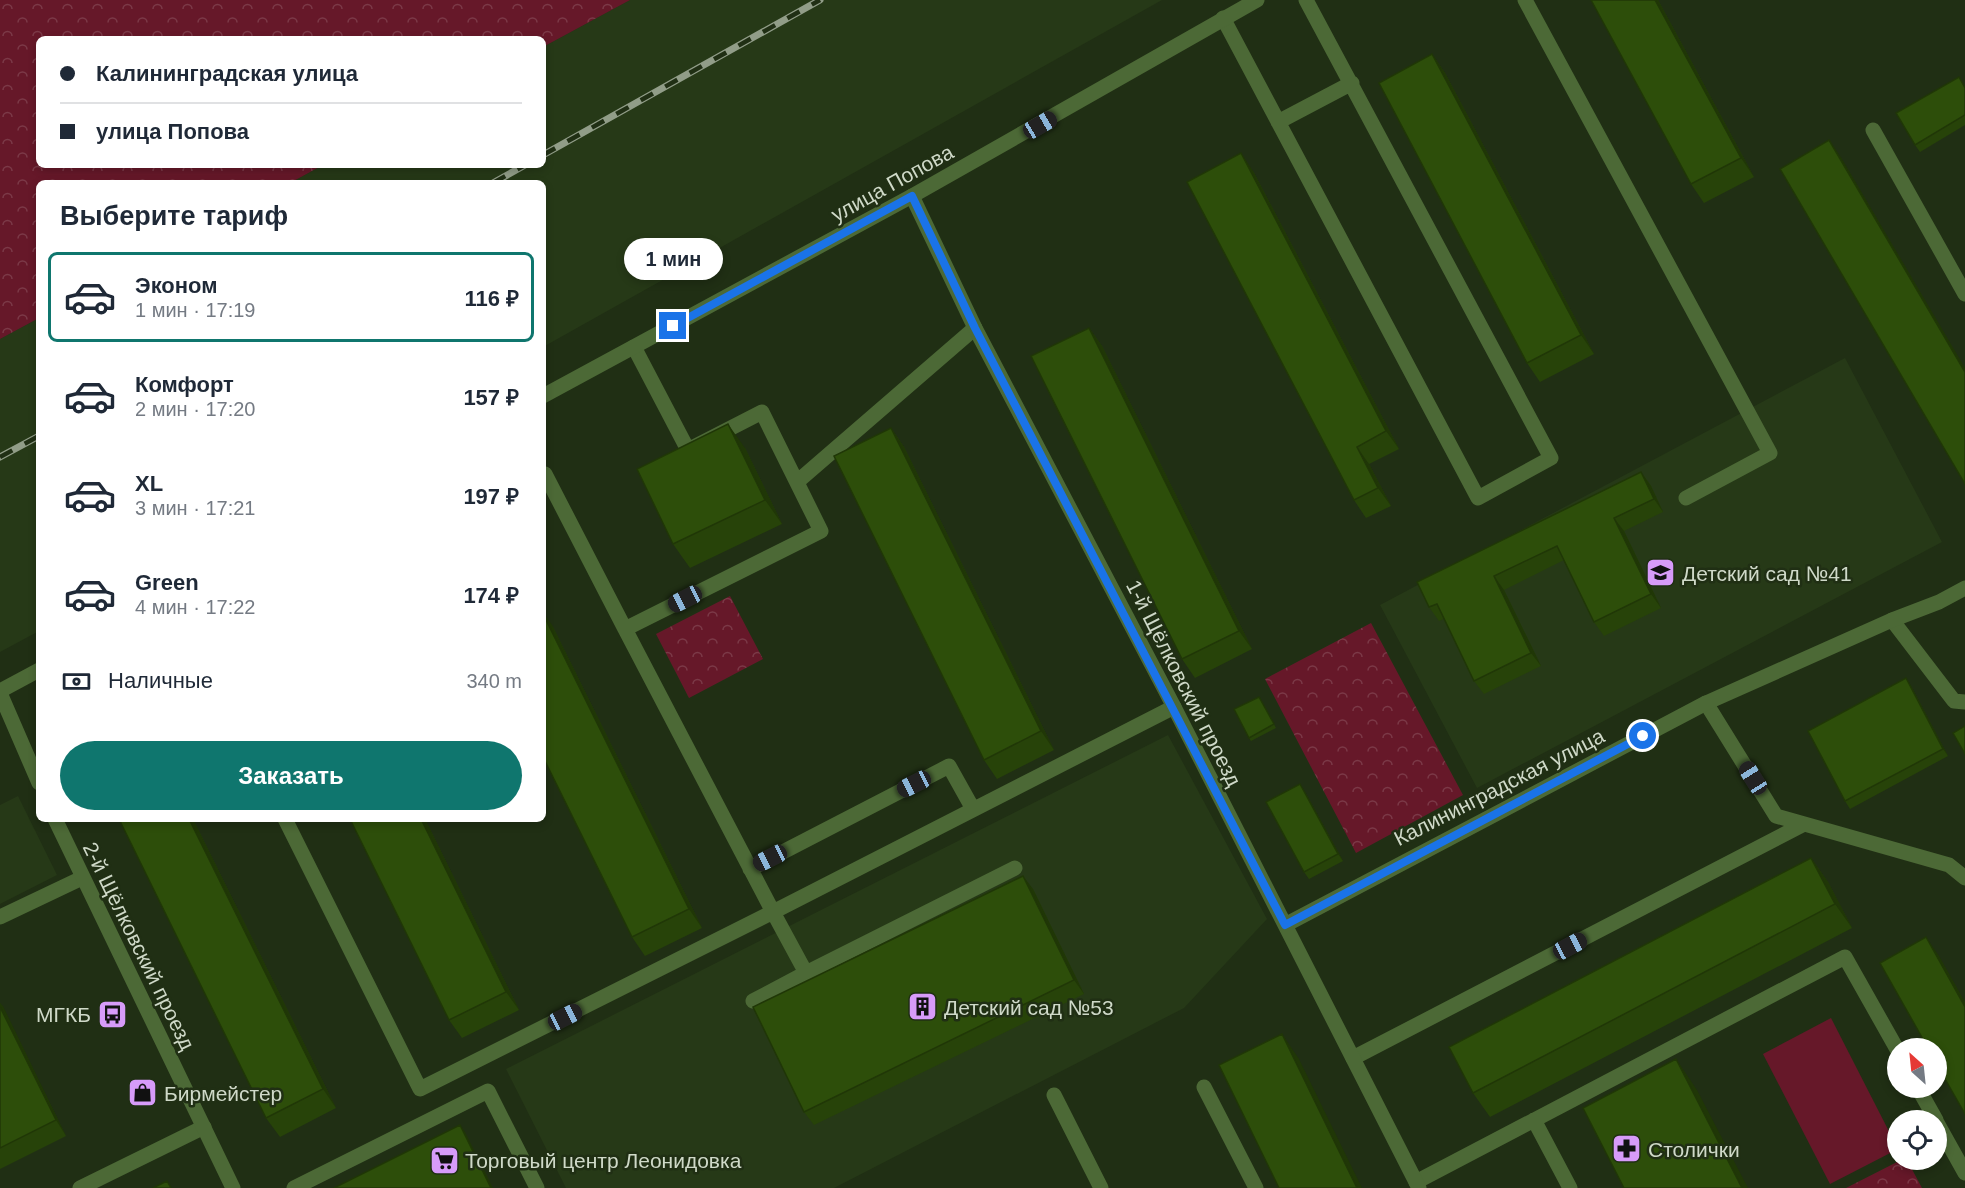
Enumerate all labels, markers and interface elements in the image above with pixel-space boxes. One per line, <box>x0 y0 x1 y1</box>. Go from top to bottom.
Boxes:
text: Калининградская улица <box>96 61 358 86</box>
car <box>1020 108 1060 142</box>
text: улица Попова <box>96 119 249 144</box>
street label: улица Попова <box>827 140 957 226</box>
text: Выберите тариф <box>60 201 288 231</box>
callout: 1 мин <box>624 239 722 281</box>
text: 1 мин <box>646 248 701 270</box>
icon: car <box>63 270 117 324</box>
text: Эконом <box>135 273 218 298</box>
text: 116 ₽ <box>465 286 519 311</box>
text: 1 мин · 17:19 <box>135 299 255 321</box>
route end <box>659 312 686 339</box>
icon: car <box>63 369 117 423</box>
text: Комфорт <box>135 372 234 397</box>
text: 157 ₽ <box>463 385 519 410</box>
text: 2 мин · 17:20 <box>135 398 255 420</box>
icon: car <box>63 468 117 522</box>
text: XL <box>135 471 163 496</box>
text: 197 ₽ <box>463 484 519 509</box>
text: 3 мин · 17:21 <box>135 497 255 519</box>
school or university icon: Детский сад №41 <box>1645 557 1677 589</box>
place label: Детский сад №41 <box>1682 562 1852 585</box>
icon: car <box>63 567 117 621</box>
text: Green <box>135 570 199 595</box>
street label: 1-й Щёлковский проезд <box>1122 576 1246 790</box>
text: 174 ₽ <box>463 583 519 608</box>
car <box>665 583 705 615</box>
text: 4 мин · 17:22 <box>135 596 255 618</box>
icon: cash <box>60 665 93 698</box>
text: Наличные <box>108 668 213 693</box>
text: 340 m <box>466 670 522 692</box>
route start <box>1629 722 1656 749</box>
street label: Калининградская улица <box>1390 724 1608 850</box>
button: Заказать <box>60 741 522 810</box>
car <box>1736 758 1770 798</box>
car <box>894 768 934 800</box>
street label: 2-й Щёлковский проезд <box>79 838 199 1054</box>
car <box>750 842 790 874</box>
car <box>1550 930 1590 962</box>
building icon: Детский сад №53 <box>907 991 939 1023</box>
place label: Детский сад №53 <box>944 996 1114 1019</box>
bus stop icon: МГКБ <box>96 998 128 1030</box>
car <box>545 1001 585 1033</box>
place label: МГКБ <box>36 1003 91 1026</box>
north arrow <box>1887 1038 1947 1098</box>
map controls <box>1887 1038 1947 1170</box>
shop icon: Бирмейстер <box>127 1077 159 1109</box>
place label: Бирмейстер <box>164 1082 282 1105</box>
button: locate <box>1887 1110 1947 1170</box>
pharmacy icon: Столички <box>1611 1133 1643 1165</box>
place label: Столички <box>1648 1138 1740 1161</box>
supermarket icon: Торговый центр Леонидовка <box>428 1144 460 1176</box>
place label: Торговый центр Леонидовка <box>465 1149 742 1172</box>

